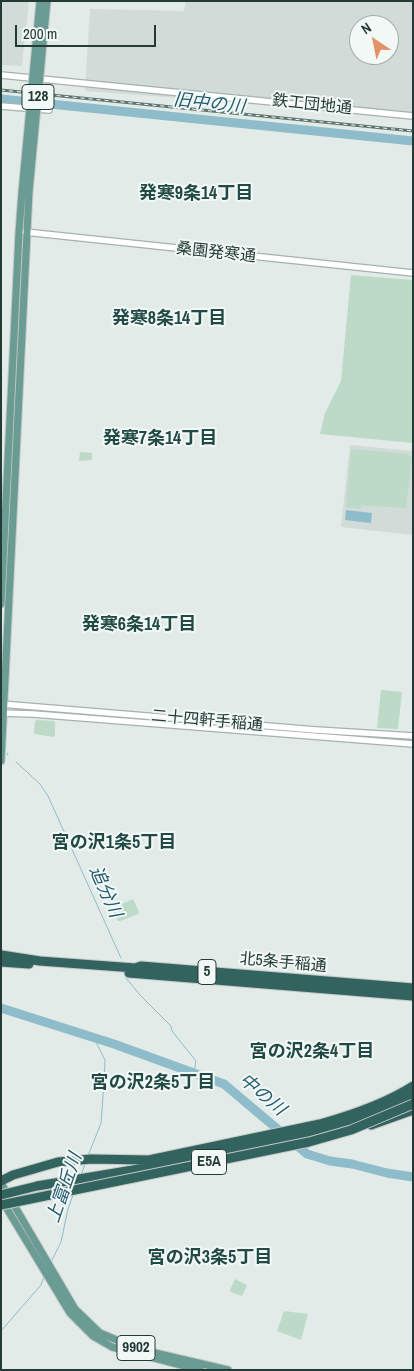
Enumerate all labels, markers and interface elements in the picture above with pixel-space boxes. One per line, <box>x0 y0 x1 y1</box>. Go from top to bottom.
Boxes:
scale bar <box>18 15 159 47</box>
north arrow <box>349 15 399 65</box>
text: N <box>358 19 375 38</box>
text: 200 m <box>23 23 57 44</box>
road number: 128 <box>22 84 54 110</box>
water label: 旧中の川 <box>172 89 246 119</box>
street label: 鉄工団地通 <box>271 91 353 119</box>
district label: 発寒9条14丁目 <box>139 183 253 205</box>
street label: 桑園発寒通 <box>175 239 257 267</box>
district label: 発寒8条14丁目 <box>112 308 226 330</box>
district label: 発寒7条14丁目 <box>103 428 217 450</box>
district label: 発寒6条14丁目 <box>82 614 196 636</box>
street label: 二十四軒手稲通 <box>150 707 264 735</box>
district label: 宮の沢1条5丁目 <box>52 832 176 854</box>
water label: 追分川 <box>84 863 126 921</box>
street label: 北5条手稲通 <box>239 950 327 976</box>
road number: 5 <box>198 960 216 984</box>
district label: 宮の沢2条4丁目 <box>250 1041 374 1063</box>
water label: 中の川 <box>234 1069 290 1121</box>
district label: 宮の沢2条5丁目 <box>91 1072 215 1094</box>
water label: 上富丘川 <box>43 1150 87 1226</box>
road number: E5A <box>192 1150 226 1174</box>
district label: 宮の沢3条5丁目 <box>148 1247 272 1269</box>
road number: 9902 <box>117 1336 155 1360</box>

